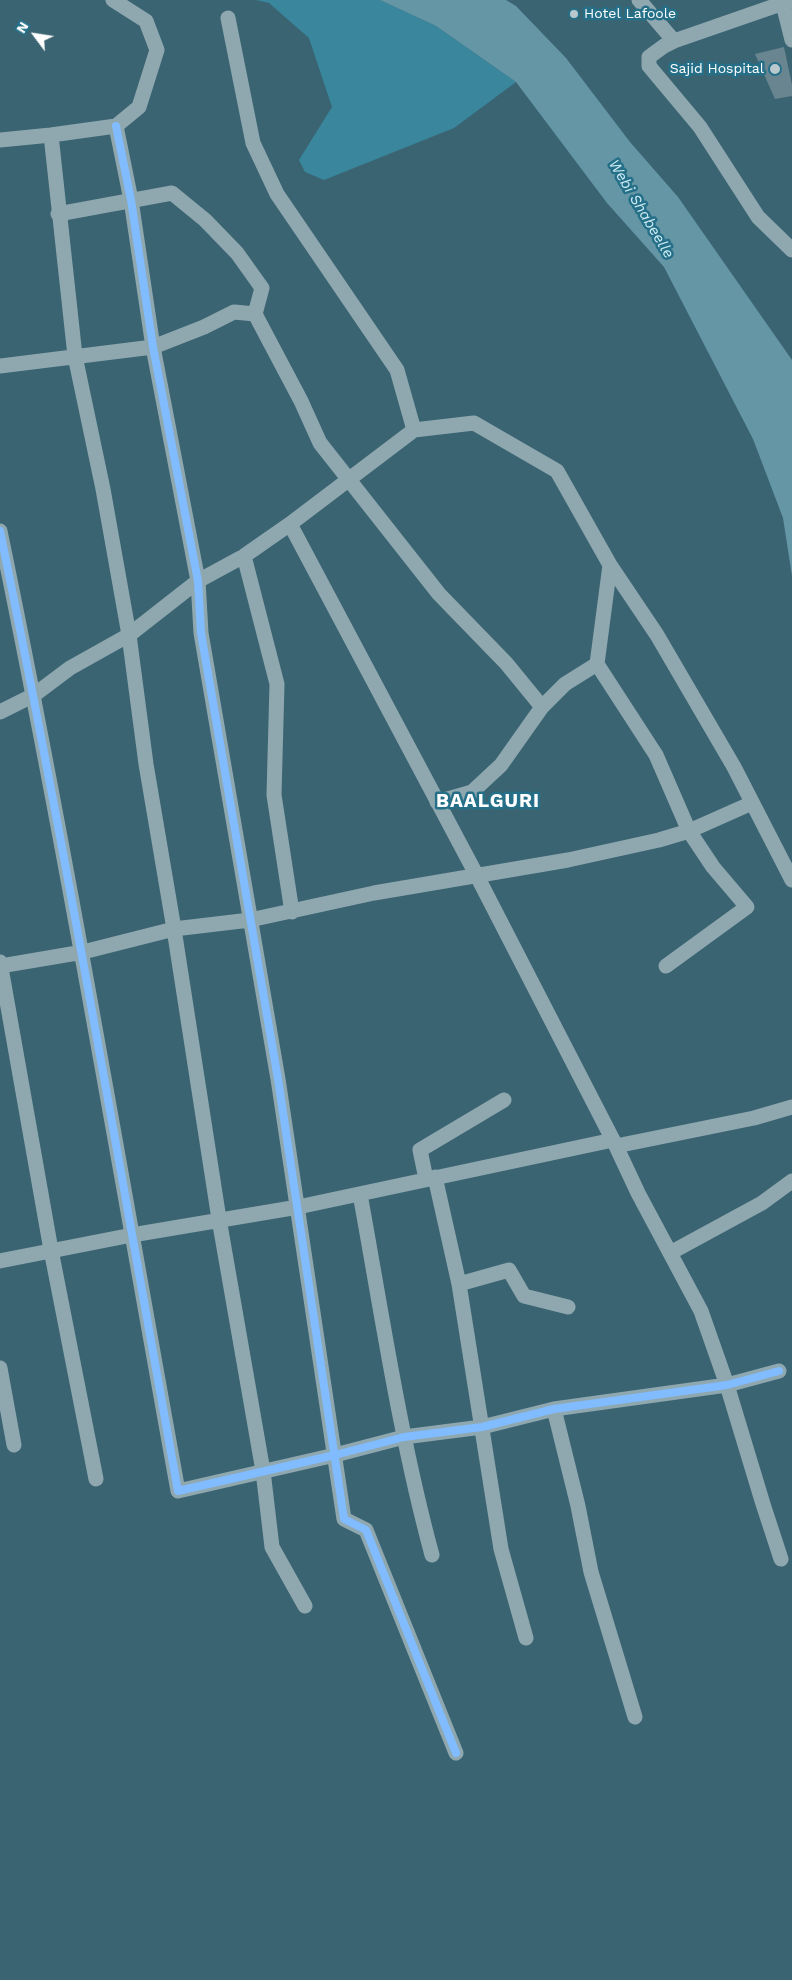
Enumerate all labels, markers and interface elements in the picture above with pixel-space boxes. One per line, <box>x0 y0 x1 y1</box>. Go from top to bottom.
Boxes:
place label: Hotel Lafoole <box>584 6 676 22</box>
marker: Hotel Lafoole <box>568 8 580 20</box>
north arrow <box>10 10 60 60</box>
text: N <box>13 19 32 36</box>
place label: Sajid Hospital <box>670 61 764 77</box>
marker: Sajid Hospital <box>768 62 782 76</box>
water label: Webi Shabeelle <box>604 156 678 262</box>
district label: BAALGURI <box>435 790 541 812</box>

